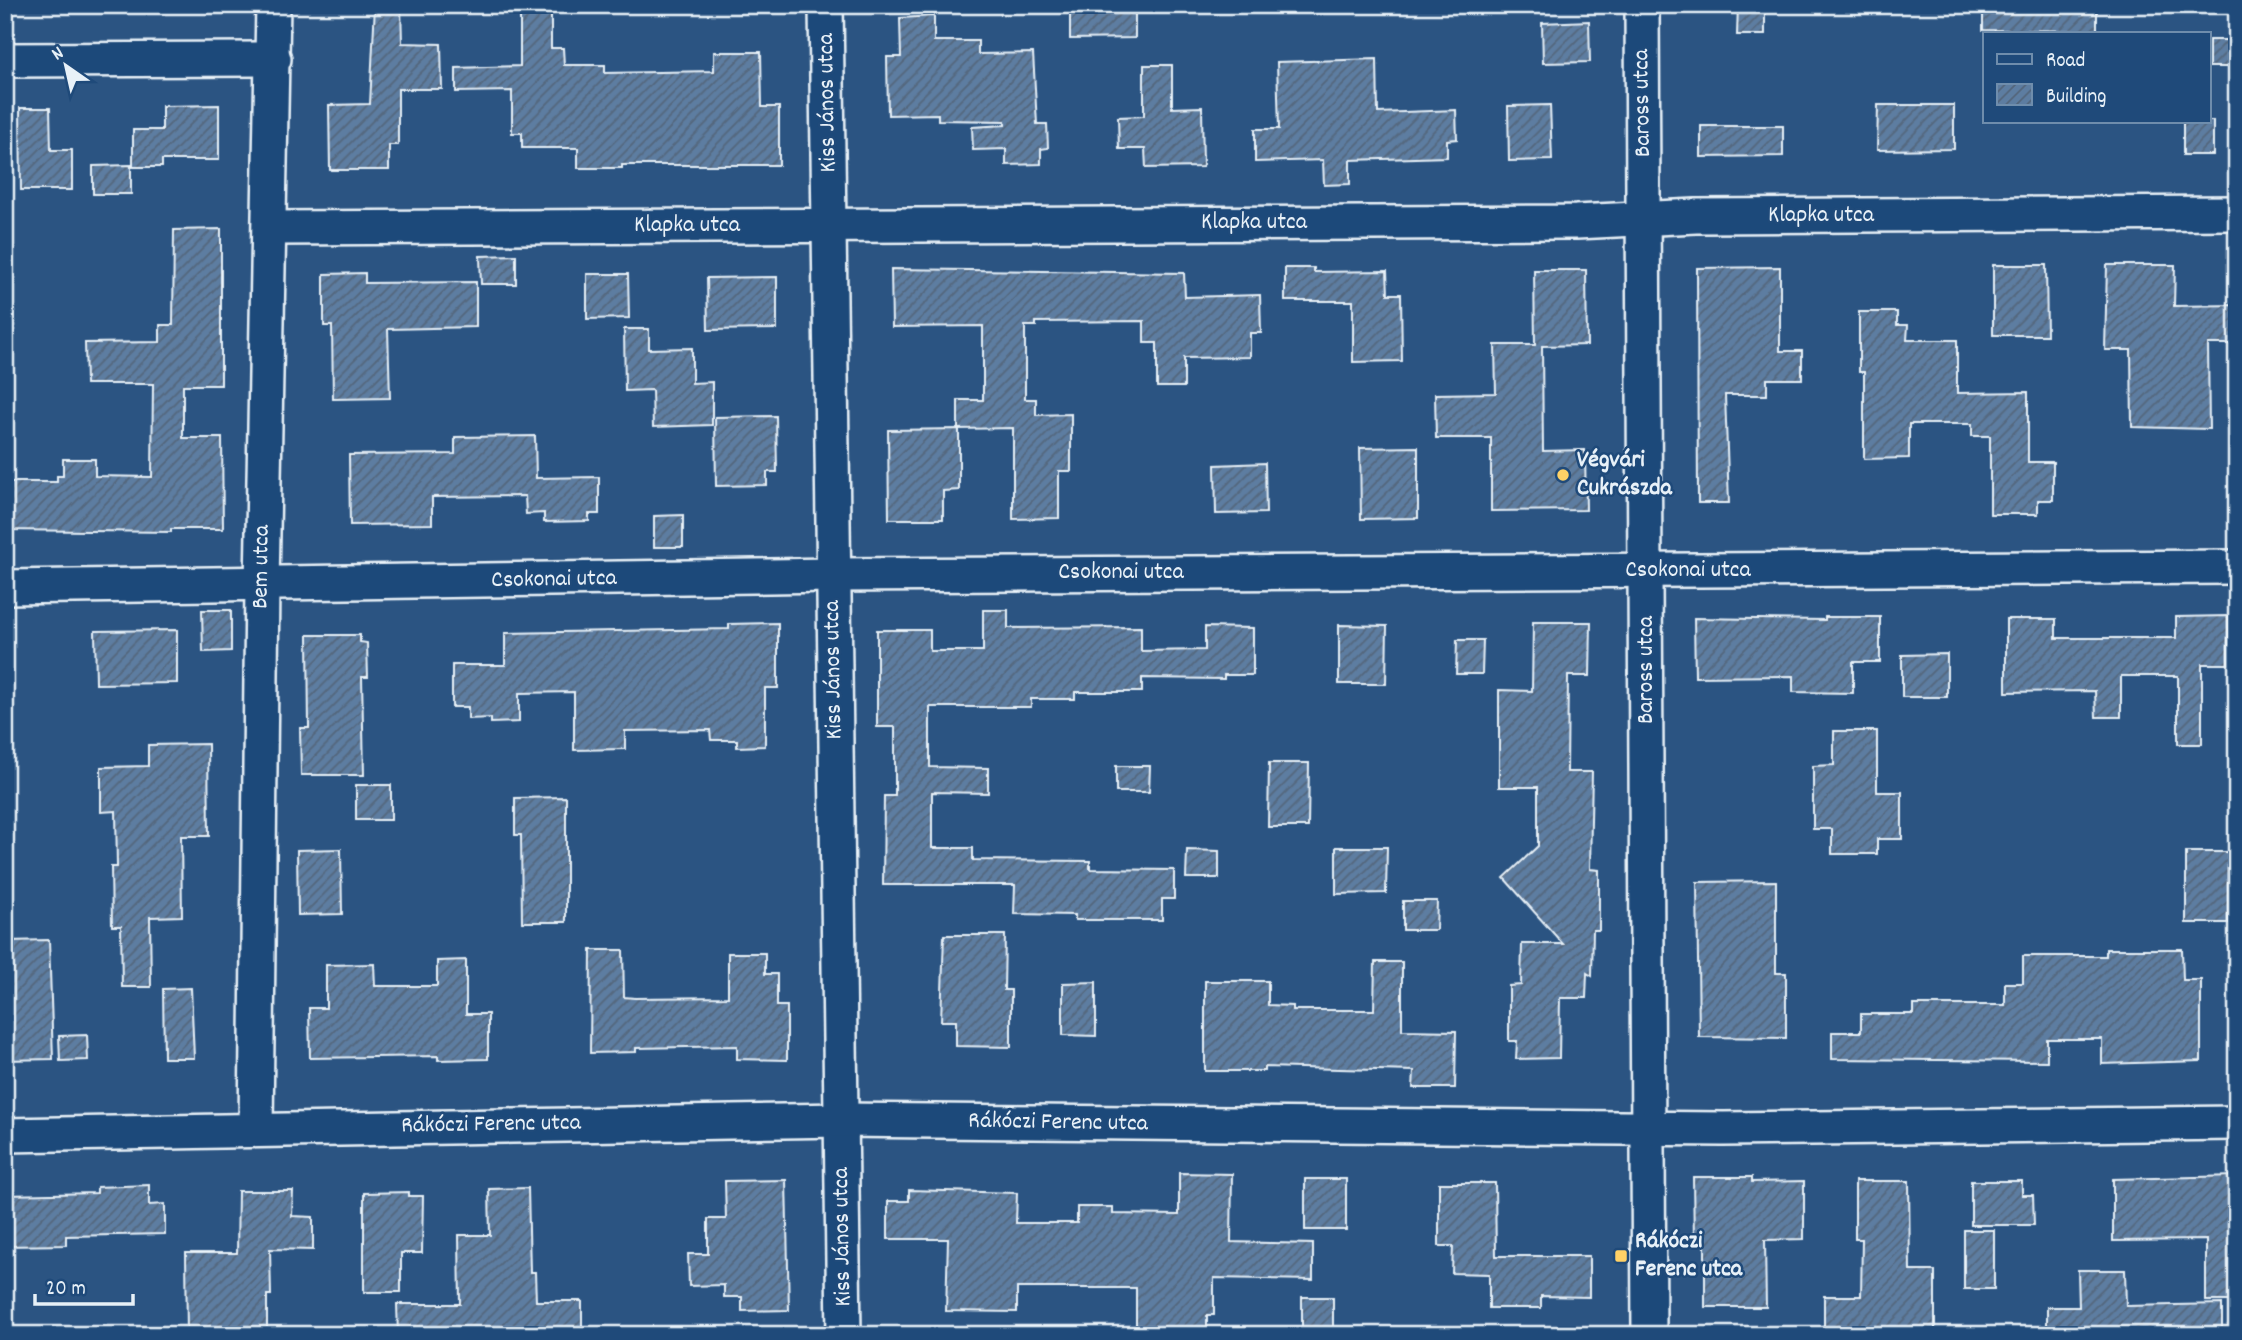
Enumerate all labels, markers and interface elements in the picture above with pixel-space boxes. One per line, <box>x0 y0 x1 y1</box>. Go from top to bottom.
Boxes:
north arrow <box>32 32 102 102</box>
street label: Kiss János utca <box>810 32 846 173</box>
legend <box>1983 32 2210 122</box>
text: N <box>47 41 70 69</box>
text: Road <box>2046 47 2085 77</box>
street label: Baross utca <box>1625 48 1661 157</box>
text: Building <box>2046 83 2106 113</box>
street label: Klapka utca <box>1768 199 1875 233</box>
street label: Klapka utca <box>1201 206 1308 240</box>
street label: Klapka utca <box>634 209 741 243</box>
place label: Végvári Cukrászda <box>1577 444 1672 506</box>
marker: Végvári Cukrászda <box>1555 467 1571 483</box>
street label: Bem utca <box>244 524 280 609</box>
street label: Csokonai utca <box>1625 554 1751 588</box>
street label: Csokonai utca <box>1058 556 1184 590</box>
street label: Csokonai utca <box>491 562 618 598</box>
street label: Kiss János utca <box>816 599 852 740</box>
street label: Baross utca <box>1630 615 1664 724</box>
street label: Rákóczi Ferenc utca <box>968 1104 1149 1142</box>
street label: Rákóczi Ferenc utca <box>401 1106 582 1144</box>
street label: Kiss János utca <box>825 1166 861 1307</box>
place label: Rákóczi Ferenc utca <box>1635 1225 1743 1287</box>
marker: Rákóczi Ferenc utca <box>1613 1248 1629 1264</box>
scale bar <box>35 1263 133 1307</box>
text: 20 m <box>46 1275 86 1305</box>

